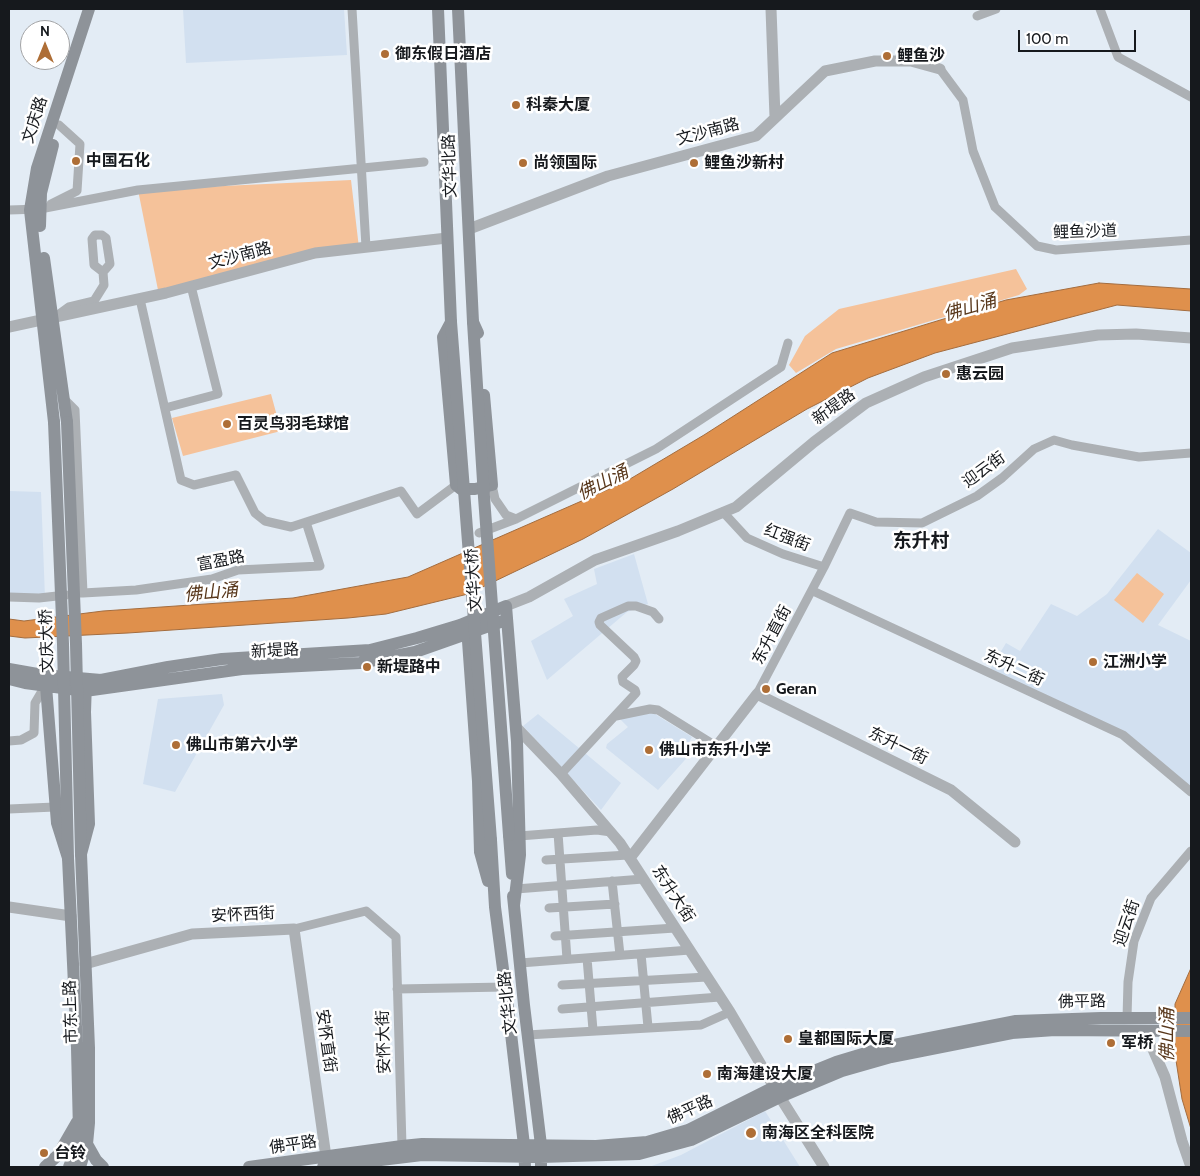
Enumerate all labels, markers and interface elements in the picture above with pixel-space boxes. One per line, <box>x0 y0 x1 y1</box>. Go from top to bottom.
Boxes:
north arrow <box>20 20 70 70</box>
scale bar <box>1020 20 1138 52</box>
text: N <box>40 22 50 40</box>
text: 100 m <box>1026 30 1068 48</box>
place label: 御东假日酒店 <box>395 44 491 64</box>
place label: 鲤鱼沙 <box>897 46 945 66</box>
marker: 御东假日酒店 <box>379 48 391 60</box>
marker: 鲤鱼沙 <box>881 50 893 62</box>
street label: 文庆路 <box>18 94 52 146</box>
place label: 科秦大厦 <box>526 95 590 115</box>
marker: 科秦大厦 <box>510 99 522 111</box>
street label: 文沙南路 <box>675 114 741 150</box>
street label: 文华北路 <box>439 134 461 198</box>
place label: 中国石化 <box>86 151 150 171</box>
place label: 尚领国际 <box>533 153 597 173</box>
place label: 鲤鱼沙新村 <box>704 153 784 173</box>
marker: 中国石化 <box>70 155 82 167</box>
marker: 尚领国际 <box>517 157 529 169</box>
marker: 鲤鱼沙新村 <box>688 157 700 169</box>
street label: 鲤鱼沙道 <box>1053 221 1117 243</box>
street label: 文沙南路 <box>207 238 273 274</box>
water label: 佛山涌 <box>941 290 999 326</box>
place label: 惠云园 <box>956 364 1004 384</box>
marker: 惠云园 <box>940 368 952 380</box>
street label: 新堤路 <box>809 385 859 429</box>
place label: 百灵鸟羽毛球馆 <box>237 414 349 434</box>
marker: 百灵鸟羽毛球馆 <box>221 418 233 430</box>
street label: 迎云街 <box>959 448 1009 492</box>
water label: 佛山涌 <box>574 461 632 505</box>
street label: 红强街 <box>761 520 813 556</box>
district label: 东升村 <box>893 530 949 552</box>
street label: 富盈路 <box>196 547 246 575</box>
street label: 文华大桥 <box>462 547 486 613</box>
water label: 佛山涌 <box>183 579 239 607</box>
street label: 东升直街 <box>749 602 795 668</box>
street label: 文庆大桥 <box>36 609 58 673</box>
street label: 新堤路 <box>251 640 299 662</box>
street label: 东升二街 <box>981 646 1047 690</box>
place label: 江洲小学 <box>1103 652 1167 672</box>
marker: 江洲小学 <box>1087 656 1099 668</box>
place label: 新堤路中 <box>377 657 441 677</box>
marker: 新堤路中 <box>361 661 373 673</box>
place label: Geran <box>776 679 817 699</box>
marker: Geran <box>760 683 772 695</box>
street label: 东升一街 <box>865 723 931 769</box>
place label: 佛山市第六小学 <box>186 735 298 755</box>
marker: 佛山市第六小学 <box>170 739 182 751</box>
place label: 佛山市东升小学 <box>659 740 771 760</box>
marker: 佛山市东升小学 <box>643 744 655 756</box>
street label: 东升大街 <box>648 862 698 926</box>
street label: 迎云街 <box>1110 897 1144 949</box>
street label: 安怀西街 <box>211 904 275 926</box>
street label: 文华北路 <box>495 970 521 1036</box>
street label: 市东上路 <box>60 980 82 1044</box>
street label: 佛平路 <box>1058 992 1106 1012</box>
street label: 安怀直街 <box>312 1008 340 1074</box>
water label: 佛山涌 <box>1157 1008 1179 1062</box>
street label: 安怀大街 <box>373 1010 395 1074</box>
place label: 皇都国际大厦 <box>798 1029 894 1049</box>
marker: 皇都国际大厦 <box>782 1033 794 1045</box>
place label: 军桥 <box>1121 1033 1153 1053</box>
marker: 军桥 <box>1105 1037 1117 1049</box>
place label: 南海建设大厦 <box>717 1064 813 1084</box>
marker: 南海建设大厦 <box>701 1068 713 1080</box>
street label: 佛平路 <box>664 1091 716 1129</box>
place label: 南海区全科医院 <box>762 1123 874 1143</box>
marker: 南海区全科医院 <box>744 1126 758 1140</box>
street label: 佛平路 <box>268 1132 318 1158</box>
place label: 台铃 <box>54 1143 86 1163</box>
marker: 台铃 <box>38 1147 50 1159</box>

